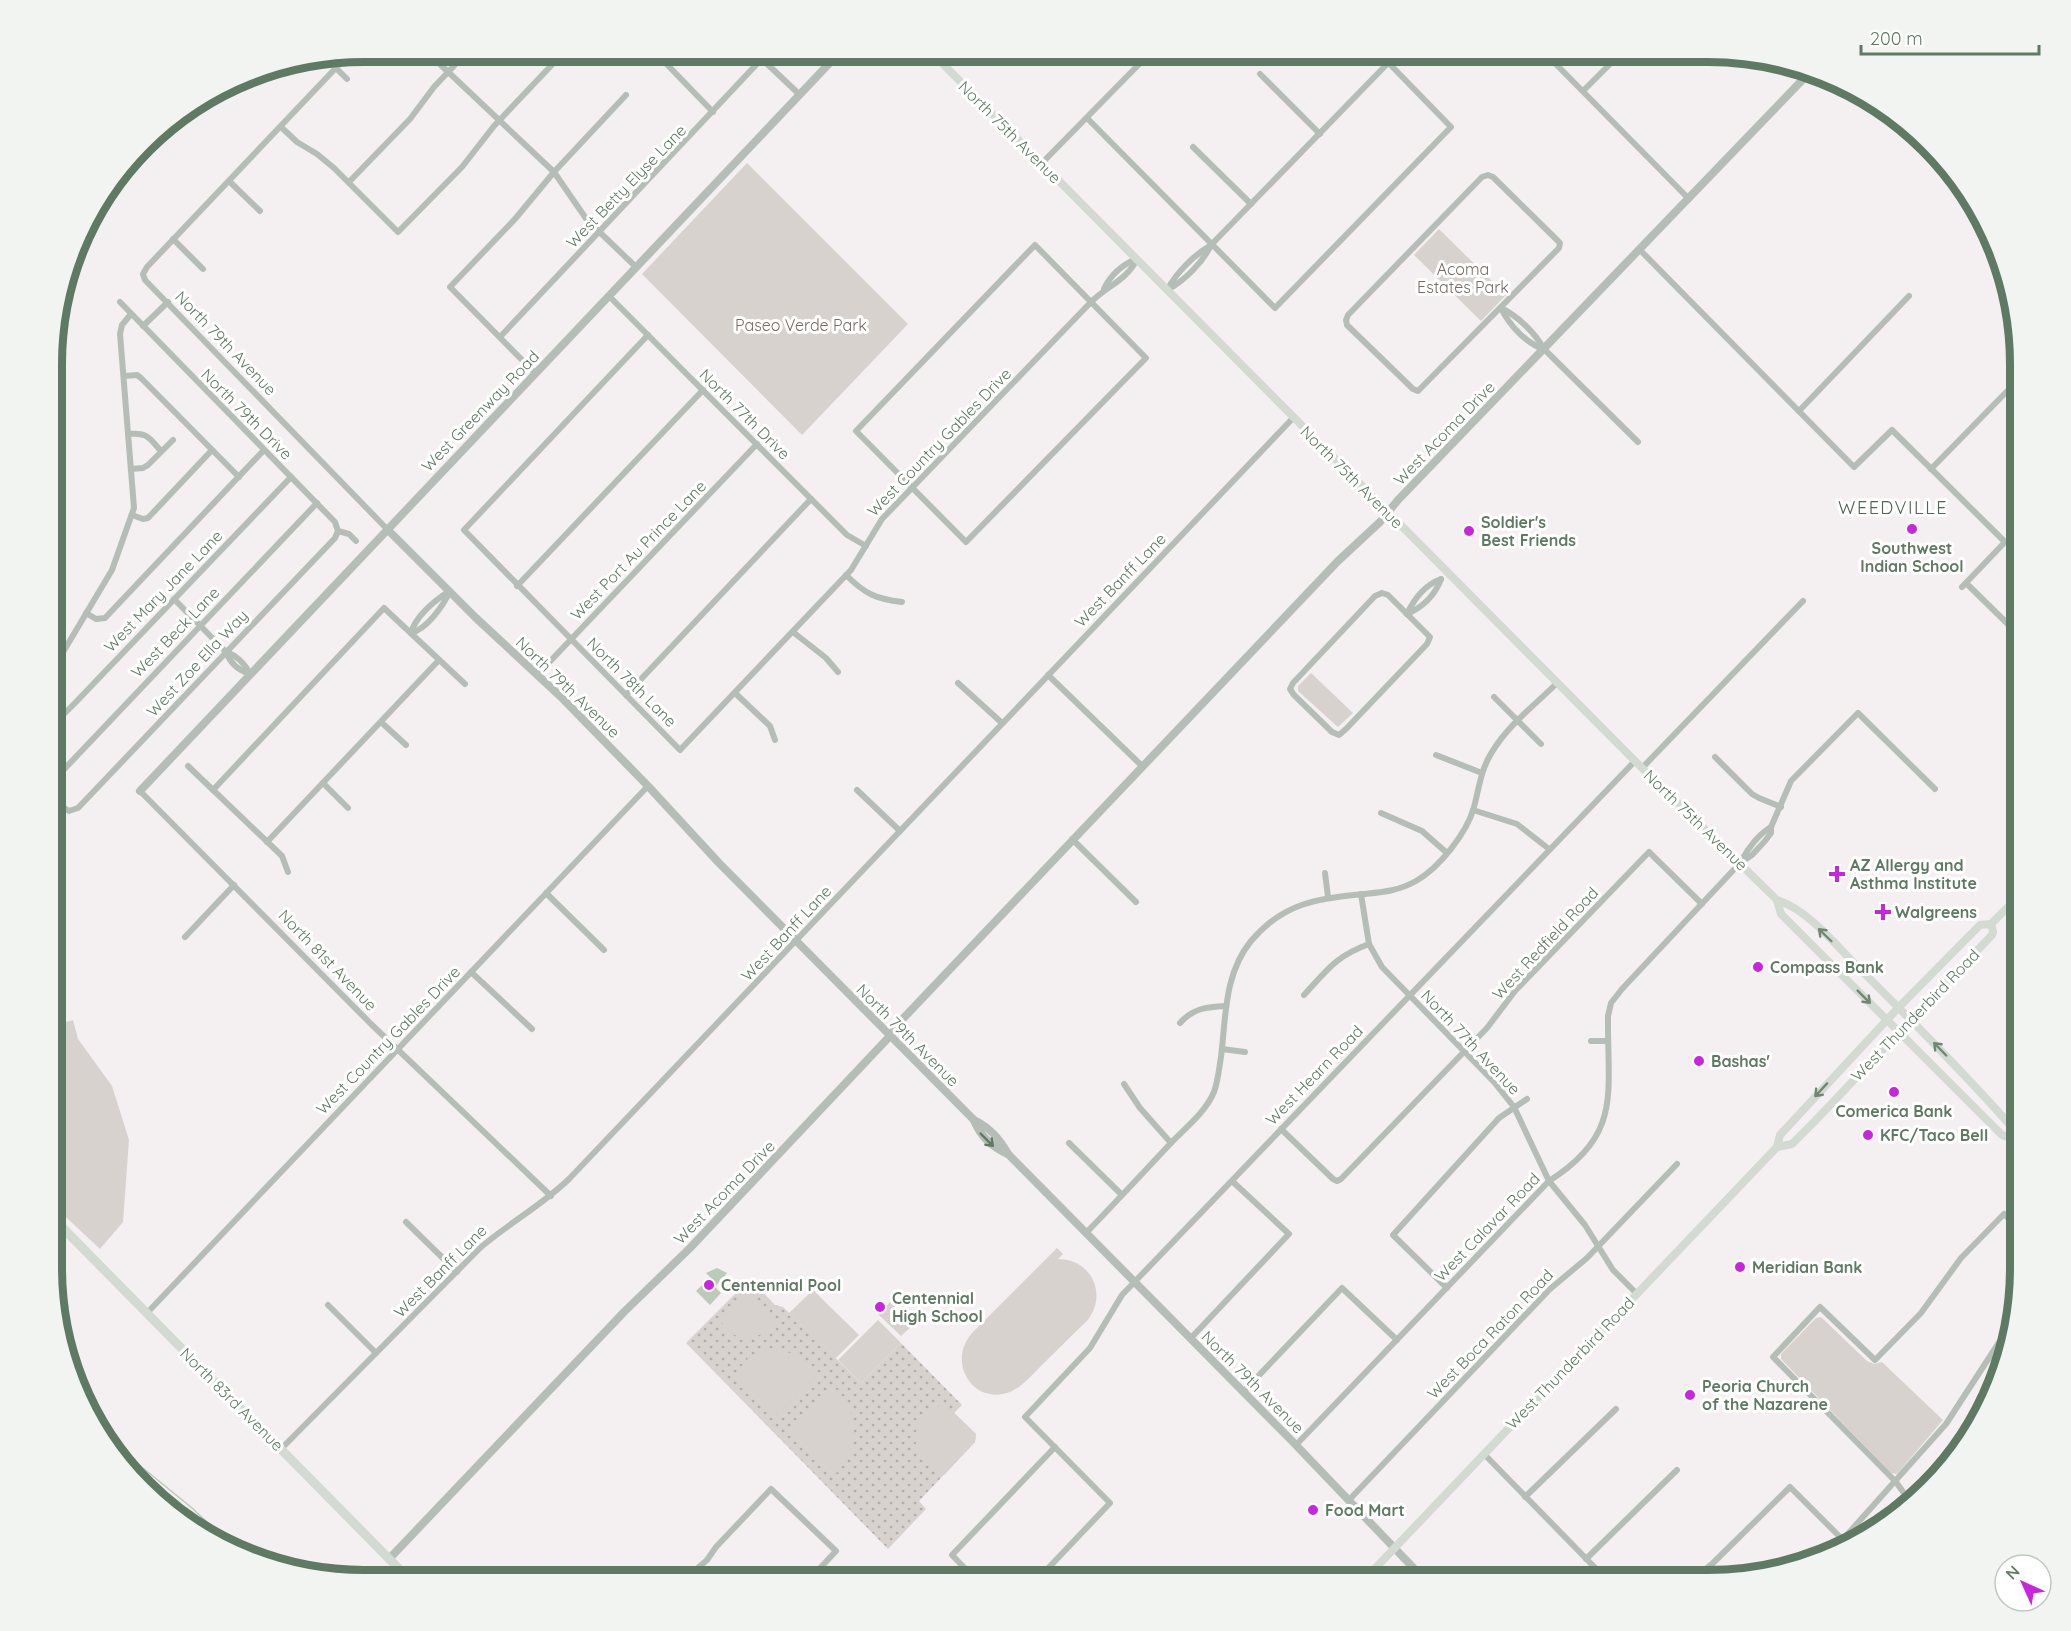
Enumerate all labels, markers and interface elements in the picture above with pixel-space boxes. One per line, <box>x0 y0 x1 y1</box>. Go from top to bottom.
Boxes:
scale bar <box>1861 18 2040 56</box>
text: 200 m <box>1870 27 1923 50</box>
street label: North 75th Avenue <box>955 77 1065 187</box>
street label: West Betty Elyse Lane <box>562 120 690 252</box>
park label: Acoma Estates Park <box>1417 259 1509 297</box>
street label: North 79th Avenue <box>171 287 281 399</box>
park label: Paseo Verde Park <box>735 315 867 335</box>
street label: West Greenway Road <box>417 346 543 476</box>
street label: North 79th Drive <box>197 364 297 464</box>
street label: North 77th Drive <box>695 364 795 464</box>
street label: West Country Gables Drive <box>863 364 1015 520</box>
street label: West Acoma Drive <box>1389 377 1499 489</box>
street label: North 75th Avenue <box>1297 422 1407 532</box>
street label: West Port Au Prince Lane <box>566 476 710 624</box>
district label: WEEDVILLE <box>1838 496 1948 519</box>
place label: Soldier's Best Friends <box>1481 512 1576 550</box>
marker: Southwest Indian School <box>1905 522 1919 536</box>
marker: Soldier's Best Friends <box>1462 524 1476 538</box>
street label: West Mary Jane Lane <box>100 526 226 656</box>
street label: West Banff Lane <box>1070 529 1170 631</box>
place label: Southwest Indian School <box>1860 538 1964 576</box>
street label: West Beck Lane <box>127 582 223 682</box>
street label: West Zoe Ella Way <box>142 605 252 721</box>
street label: North 79th Avenue <box>512 632 624 742</box>
street label: North 78th Lane <box>583 633 681 731</box>
street label: North 75th Avenue <box>1640 765 1752 875</box>
place label: AZ Allergy and Asthma Institute <box>1850 855 1977 893</box>
marker: AZ Allergy and Asthma Institute <box>1828 865 1846 883</box>
street label: West Banff Lane <box>737 881 835 985</box>
street label: West Redfield Road <box>1488 883 1602 1003</box>
place label: Walgreens <box>1895 902 1977 922</box>
street label: North 81st Avenue <box>275 905 381 1015</box>
marker: Walgreens <box>1876 905 1890 919</box>
one-way arrow <box>1817 927 1832 942</box>
street label: West Thunderbird Road <box>1847 945 1983 1085</box>
place label: Compass Bank <box>1770 957 1884 977</box>
marker: Compass Bank <box>1751 960 1765 974</box>
street label: West Country Gables Drive <box>312 962 464 1118</box>
street label: North 79th Avenue <box>852 979 964 1091</box>
street label: North 77th Avenue <box>1417 985 1525 1099</box>
one-way arrow <box>1857 989 1872 1004</box>
street label: West Hearn Road <box>1261 1021 1367 1129</box>
one-way arrow <box>1932 1042 1947 1057</box>
place label: Bashas' <box>1711 1051 1770 1071</box>
marker: Bashas' <box>1692 1054 1706 1068</box>
one-way arrow <box>1814 1083 1829 1098</box>
marker: Comerica Bank <box>1887 1085 1901 1099</box>
place label: Comerica Bank <box>1836 1101 1952 1121</box>
place label: KFC/Taco Bell <box>1880 1125 1988 1145</box>
marker: KFC/Taco Bell <box>1861 1128 1875 1142</box>
one-way arrow <box>980 1133 995 1147</box>
street label: West Acoma Drive <box>669 1136 779 1248</box>
street label: West Calavar Road <box>1430 1169 1544 1285</box>
street label: West Banff Lane <box>389 1220 491 1322</box>
place label: Meridian Bank <box>1752 1257 1862 1277</box>
marker: Meridian Bank <box>1733 1260 1747 1274</box>
street label: West Boca Raton Road <box>1423 1265 1557 1403</box>
place label: Centennial Pool <box>721 1275 841 1295</box>
marker: Centennial Pool <box>702 1278 716 1292</box>
place label: Centennial High School <box>892 1288 983 1326</box>
street label: West Thunderbird Road <box>1502 1293 1638 1433</box>
marker: Centennial High School <box>873 1300 887 1314</box>
street label: North 79th Avenue <box>1197 1326 1309 1438</box>
street label: North 83rd Avenue <box>176 1343 288 1455</box>
place label: Peoria Church of the Nazarene <box>1702 1376 1828 1414</box>
marker: Peoria Church of the Nazarene <box>1683 1388 1697 1402</box>
place label: Food Mart <box>1325 1500 1405 1520</box>
marker: Food Mart <box>1306 1503 1320 1517</box>
north arrow <box>1993 1553 2053 1613</box>
text: N <box>2001 1561 2024 1584</box>

